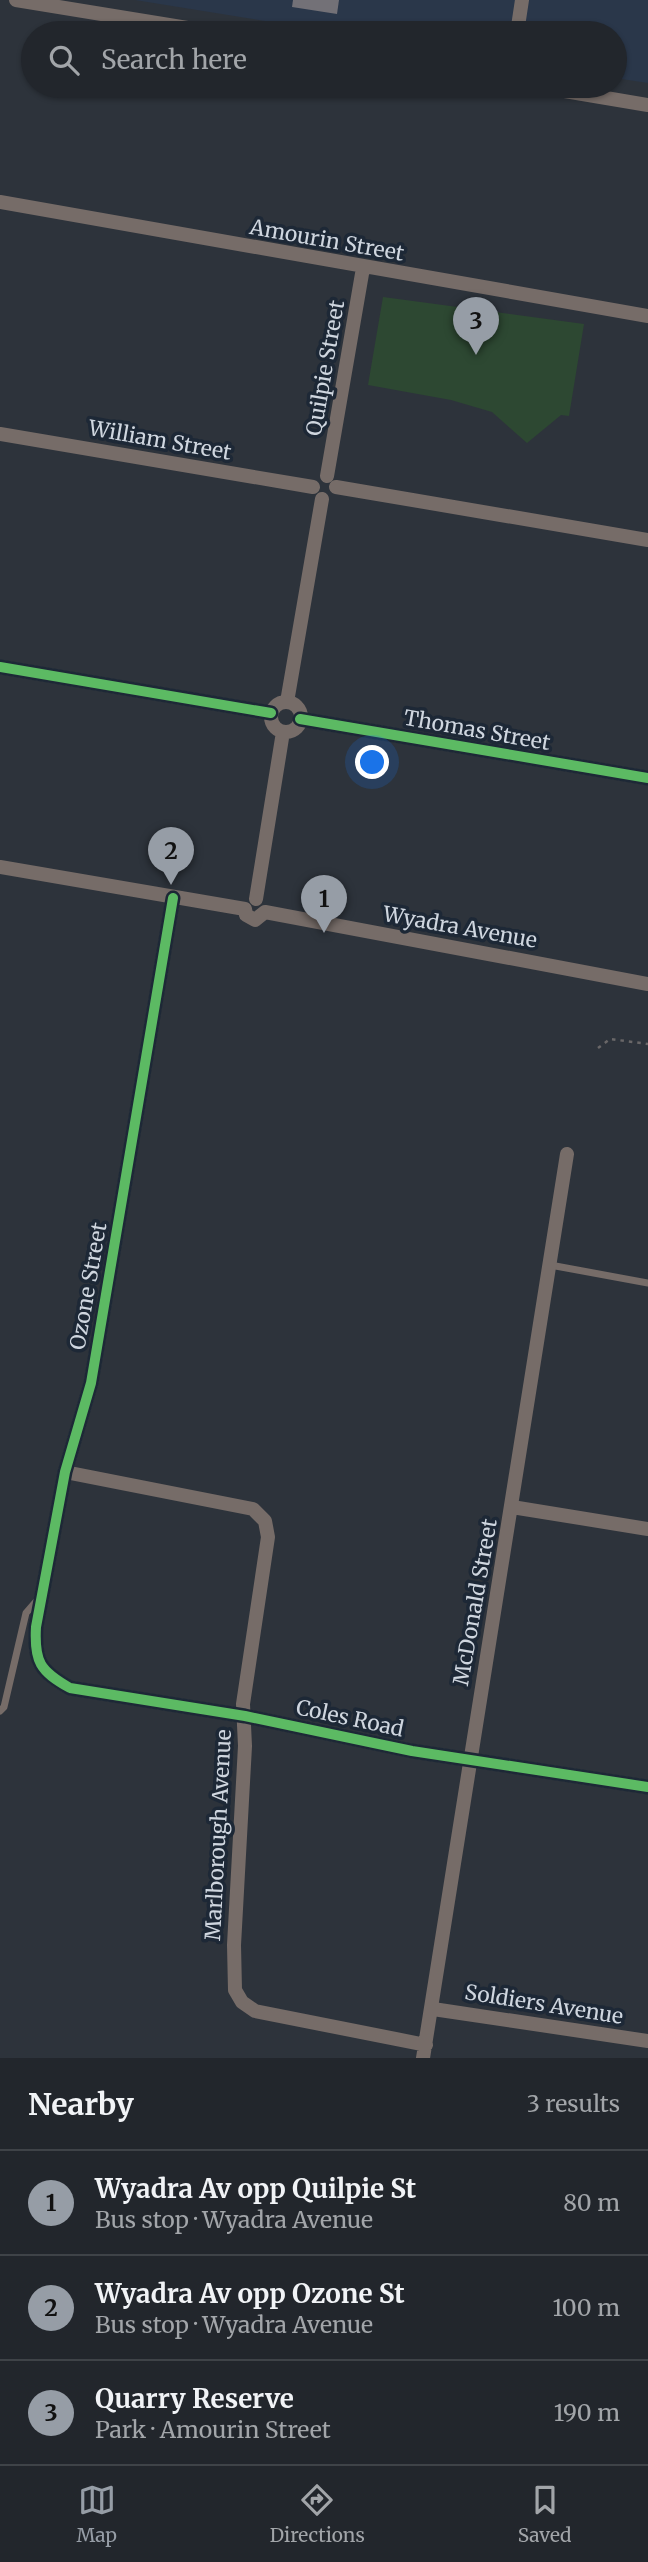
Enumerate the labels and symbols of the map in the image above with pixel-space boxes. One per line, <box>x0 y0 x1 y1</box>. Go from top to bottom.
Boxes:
street label: Amourin Street <box>247 213 406 267</box>
pin: 3 <box>453 297 499 355</box>
street label: Quilpie Street <box>300 298 350 438</box>
street label: William Street <box>86 414 234 466</box>
street label: Thomas Street <box>402 704 552 756</box>
your location <box>355 745 389 779</box>
pin: 2 <box>148 827 194 885</box>
pin: 1 <box>301 875 347 933</box>
street label: Wyadra Avenue <box>380 900 539 954</box>
street label: Ozone Street <box>64 1220 112 1352</box>
street label: McDonald Street <box>447 1517 503 1687</box>
street label: Coles Road <box>294 1693 407 1743</box>
street label: Marlborough Avenue <box>199 1729 237 1941</box>
street label: Soldiers Avenue <box>463 1978 625 2030</box>

